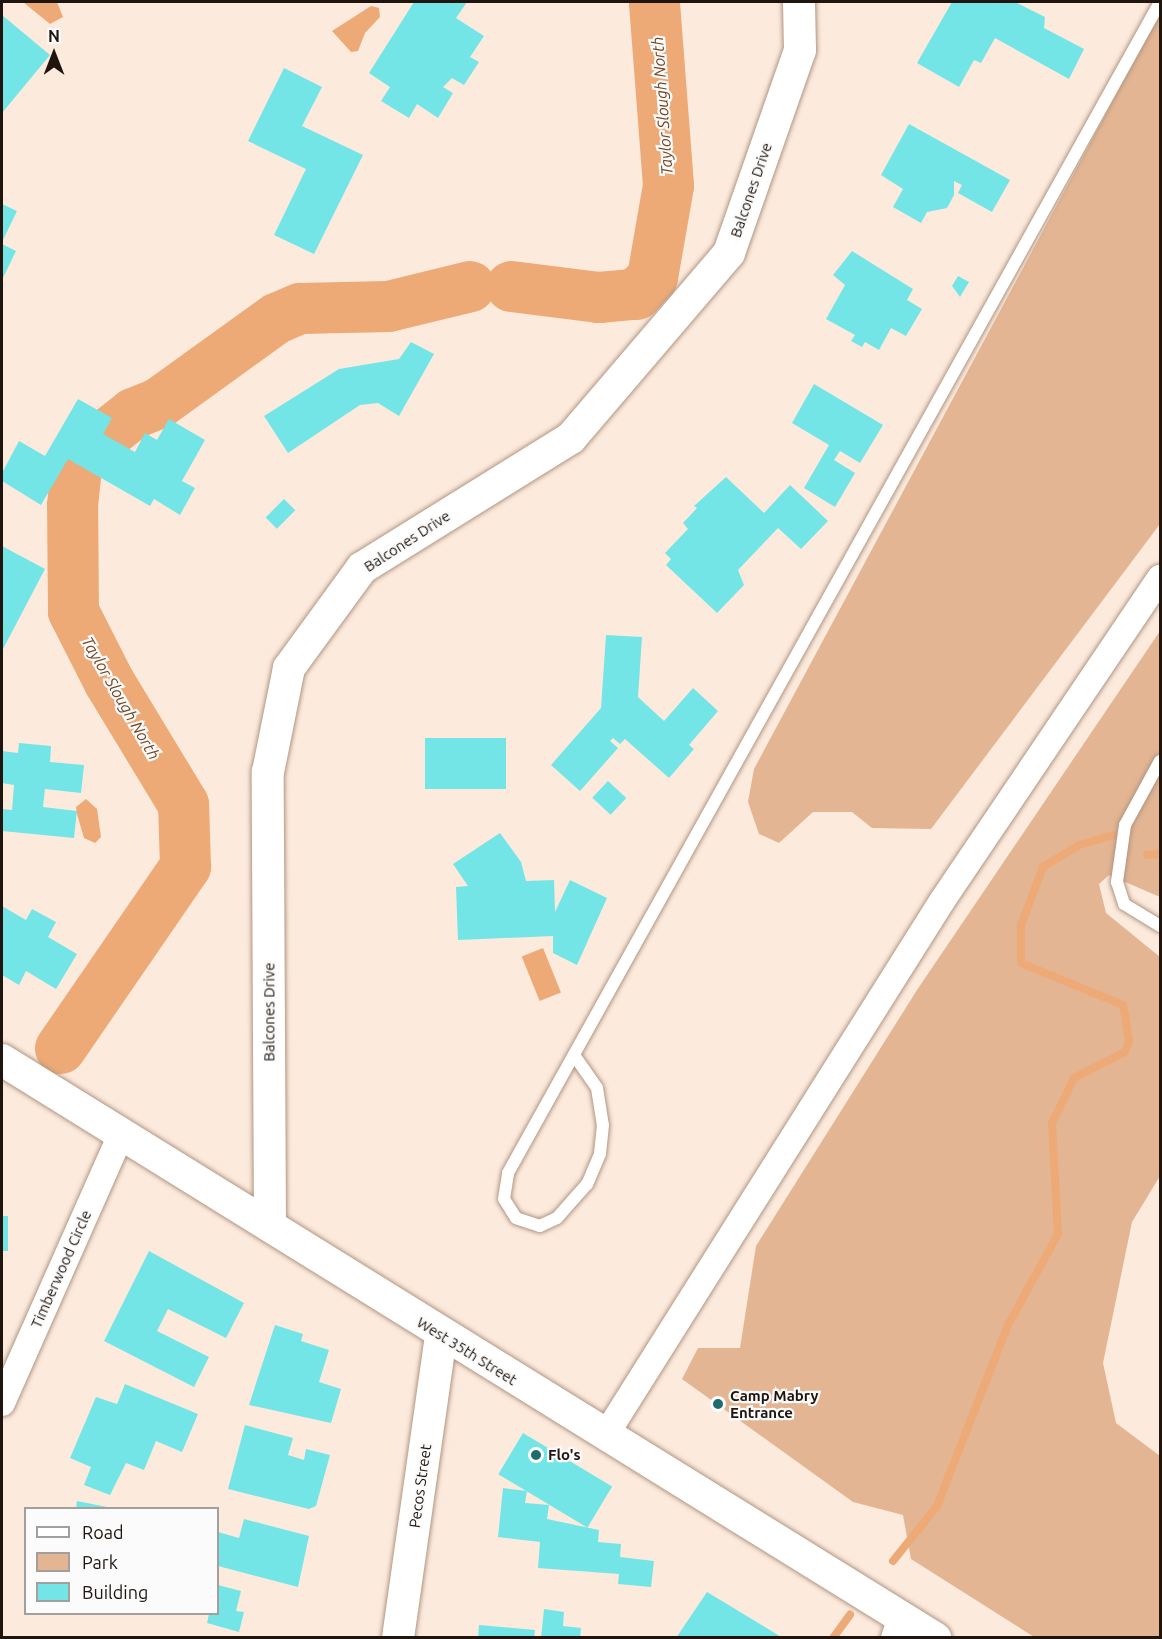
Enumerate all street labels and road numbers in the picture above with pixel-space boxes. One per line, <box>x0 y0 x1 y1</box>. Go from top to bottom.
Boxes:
street label: Balcones Drive <box>726 140 776 240</box>
street label: Balcones Drive <box>361 506 453 576</box>
street label: Balcones Drive <box>260 962 278 1062</box>
street label: Timberwood Circle <box>27 1207 95 1331</box>
street label: West 35th Street <box>414 1313 520 1389</box>
street label: Pecos Street <box>405 1443 435 1529</box>

